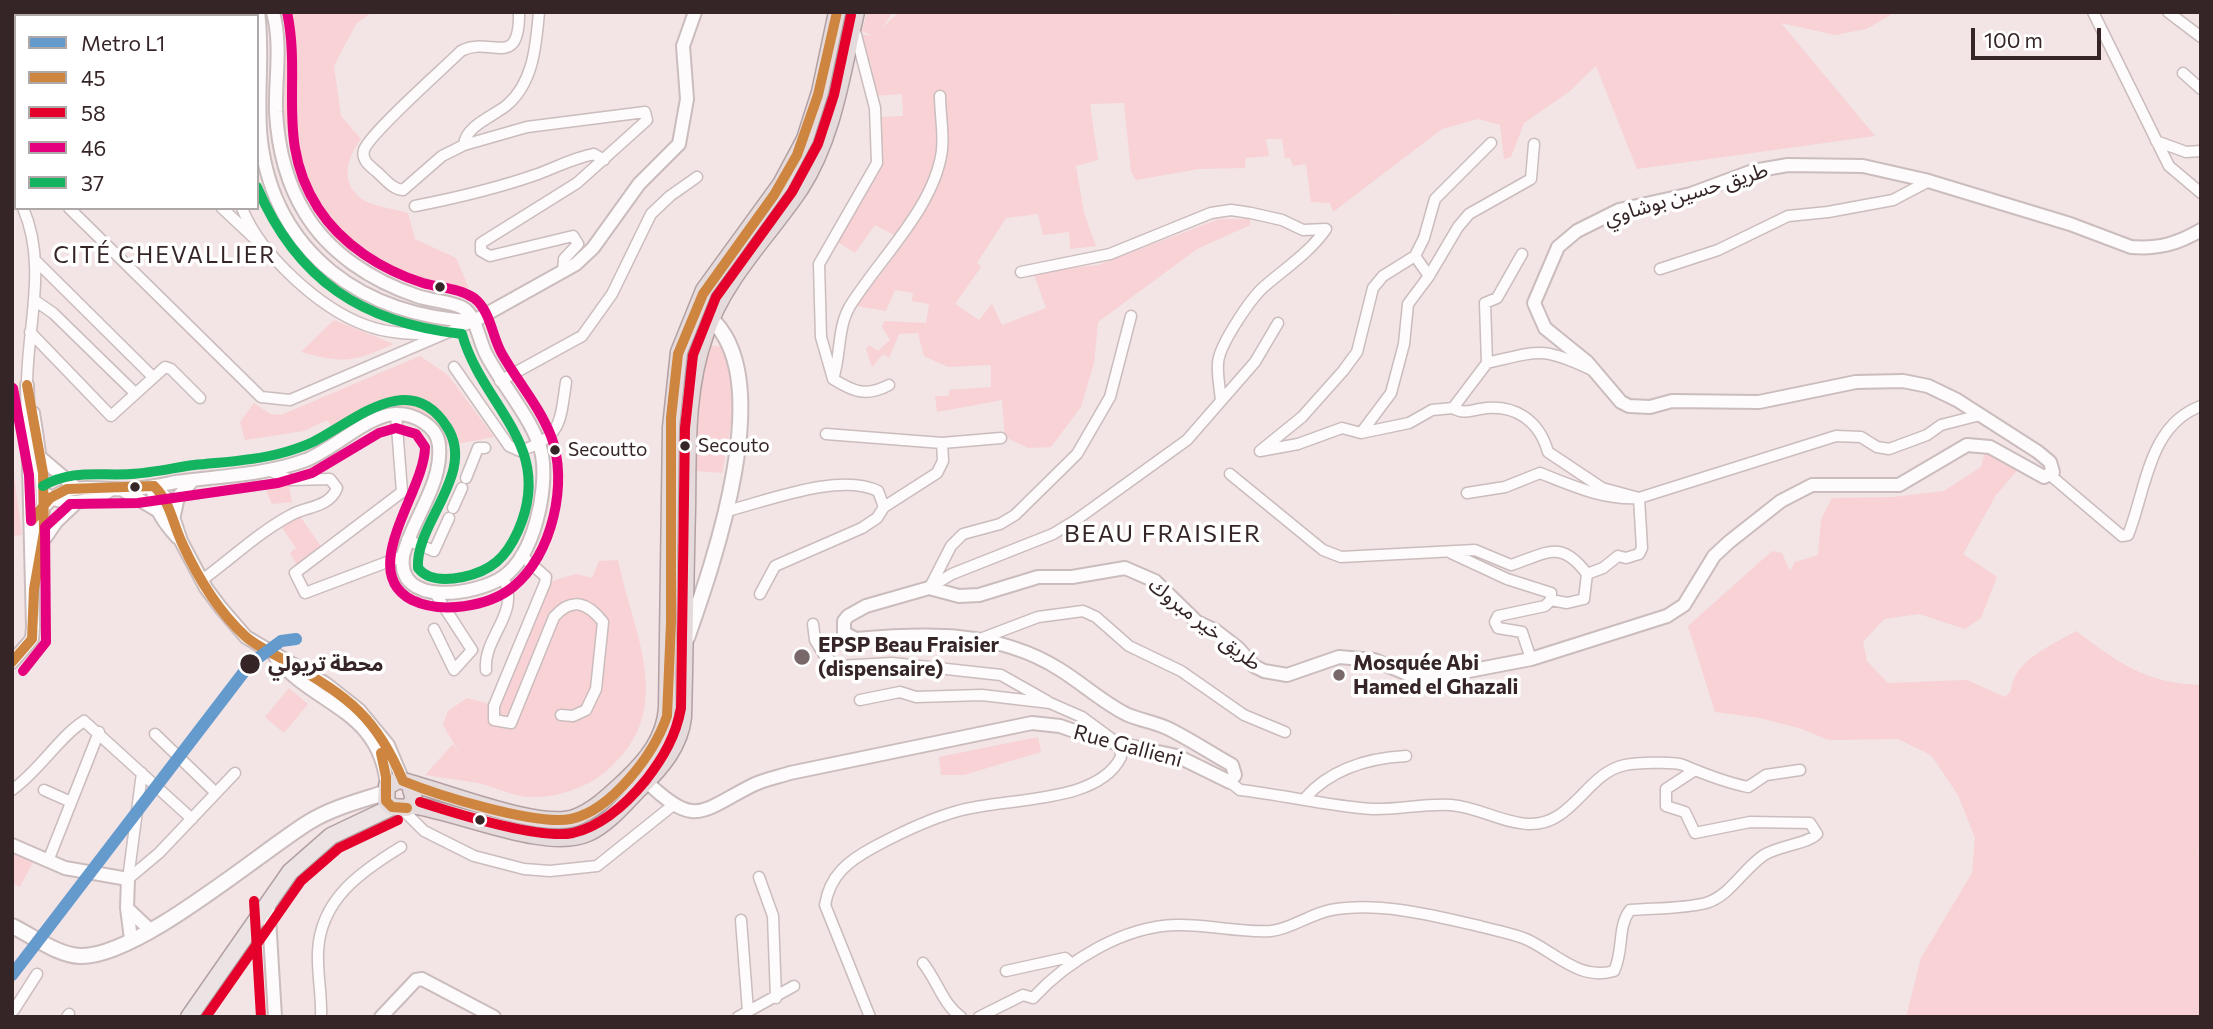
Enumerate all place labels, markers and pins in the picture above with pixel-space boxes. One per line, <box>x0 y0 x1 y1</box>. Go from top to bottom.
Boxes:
unlabelled marker <box>433 280 447 294</box>
place label: Secouto <box>698 435 770 457</box>
place label: Secoutto <box>568 439 647 461</box>
marker: Secouto <box>678 439 692 453</box>
marker: Secoutto <box>548 443 562 457</box>
unlabelled marker <box>128 480 142 494</box>
place label: EPSP Beau Fraisier (dispensaire) <box>818 632 999 682</box>
marker: EPSP Beau Fraisier (dispensaire) <box>792 647 812 667</box>
place label: Mosquée Abi Hamed el Ghazali <box>1353 650 1518 700</box>
place label: محطة تريولي <box>268 651 384 677</box>
marker: محطة تريولي <box>238 652 262 676</box>
marker: Mosquée Abi Hamed el Ghazali <box>1331 667 1347 683</box>
unlabelled marker <box>473 813 487 827</box>

